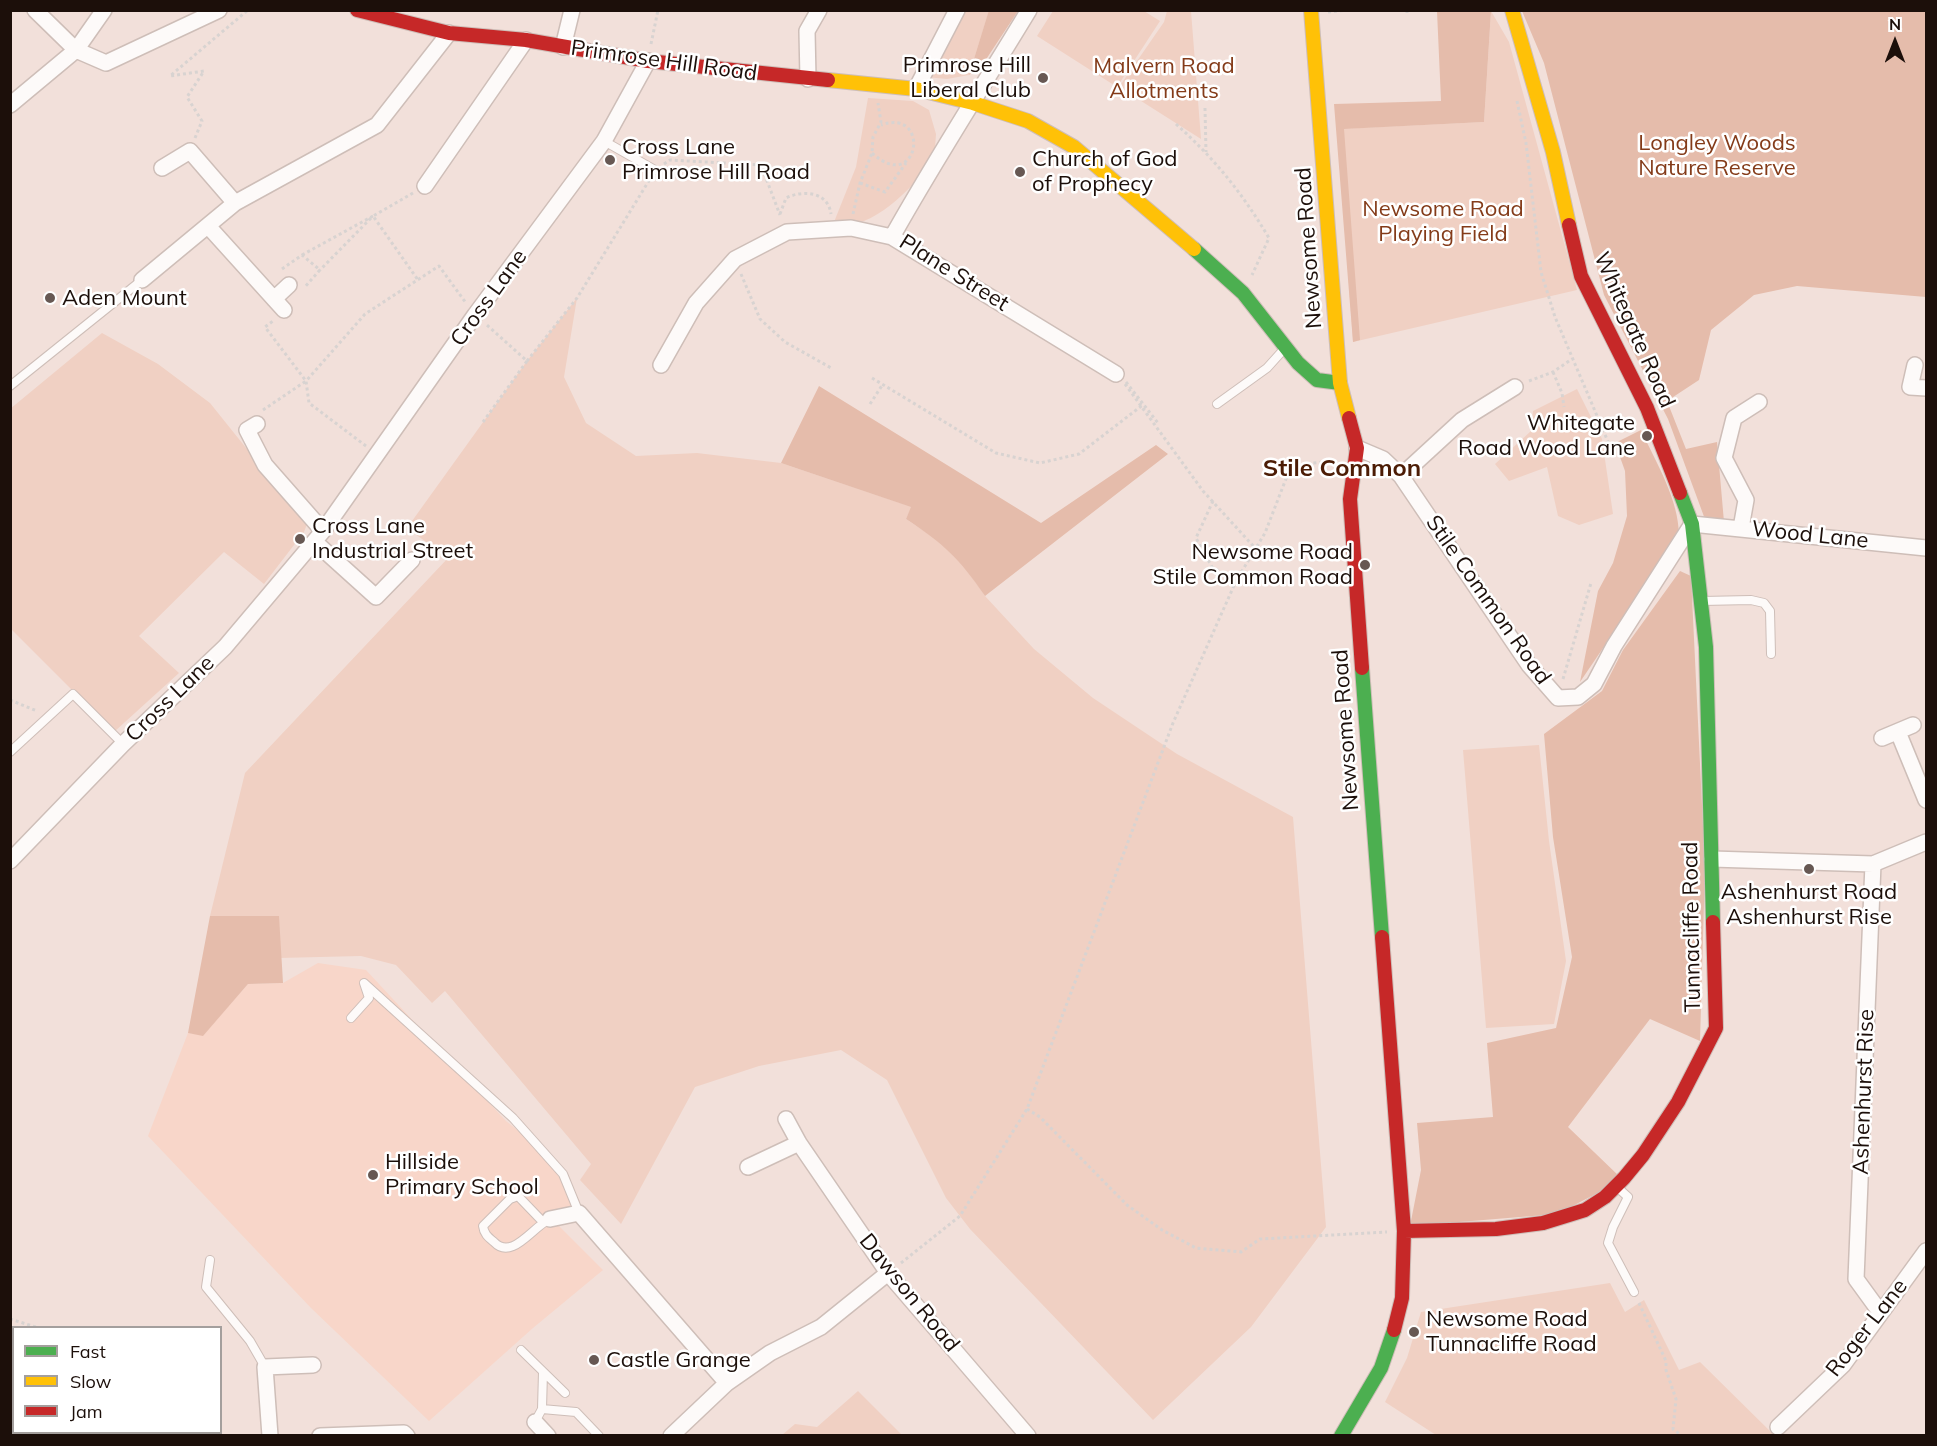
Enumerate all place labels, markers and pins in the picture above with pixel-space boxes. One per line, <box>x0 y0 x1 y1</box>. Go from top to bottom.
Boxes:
place label: Primrose Hill Liberal Club <box>903 52 1031 104</box>
marker: Primrose Hill Liberal Club <box>1036 71 1050 85</box>
place label: Cross Lane Primrose Hill Road <box>622 134 810 186</box>
place label: Church of God of Prophecy <box>1032 146 1177 198</box>
marker: Cross Lane Primrose Hill Road <box>603 153 617 167</box>
marker: Church of God of Prophecy <box>1013 165 1027 179</box>
place label: Aden Mount <box>62 285 187 311</box>
marker: Aden Mount <box>43 291 57 305</box>
place label: Whitegate Road Wood Lane <box>1458 410 1635 462</box>
marker: Whitegate Road Wood Lane <box>1640 429 1654 443</box>
place label: Cross Lane Industrial Street <box>312 513 473 564</box>
marker: Cross Lane Industrial Street <box>293 532 307 546</box>
place label: Newsome Road Stile Common Road <box>1153 539 1353 590</box>
marker: Newsome Road Stile Common Road <box>1358 558 1372 572</box>
marker: Ashenhurst Road Ashenhurst Rise <box>1802 862 1816 876</box>
place label: Ashenhurst Road Ashenhurst Rise <box>1721 879 1897 930</box>
place label: Hillside Primary School <box>385 1149 539 1200</box>
marker: Hillside Primary School <box>366 1168 380 1182</box>
place label: Newsome Road Tunnacliffe Road <box>1426 1306 1597 1358</box>
marker: Newsome Road Tunnacliffe Road <box>1407 1325 1421 1339</box>
place label: Castle Grange <box>606 1347 751 1373</box>
marker: Castle Grange <box>587 1353 601 1367</box>

